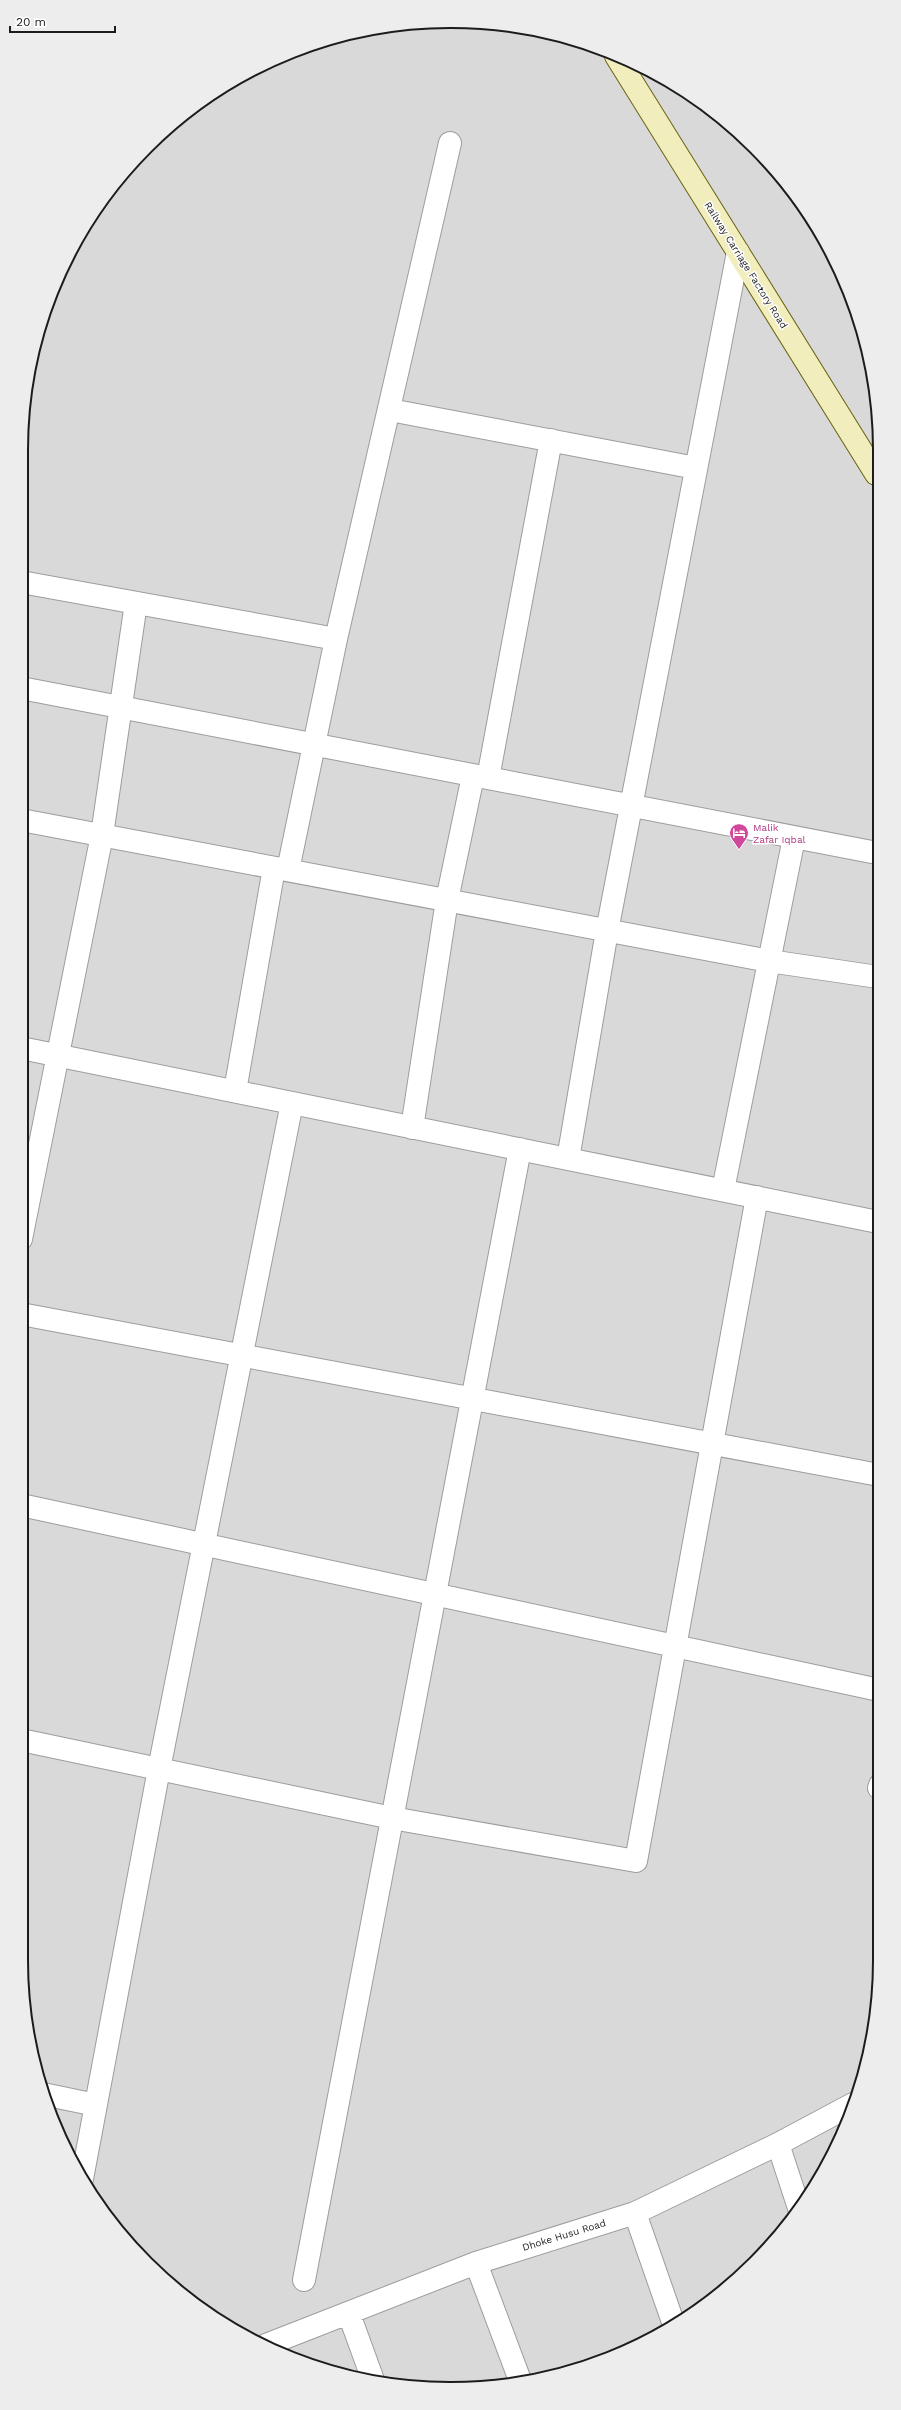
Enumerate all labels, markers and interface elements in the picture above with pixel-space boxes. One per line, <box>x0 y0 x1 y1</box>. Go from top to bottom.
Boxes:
scale bar <box>10 8 115 34</box>
text: 20 m <box>16 15 46 29</box>
street label: Railway Carriage Factory Road <box>702 200 790 330</box>
hotel icon: Malik Zafar Iqbal <box>728 822 750 850</box>
place label: Malik Zafar Iqbal <box>753 822 806 845</box>
street label: Dhoke Husu Road <box>521 2217 607 2253</box>

